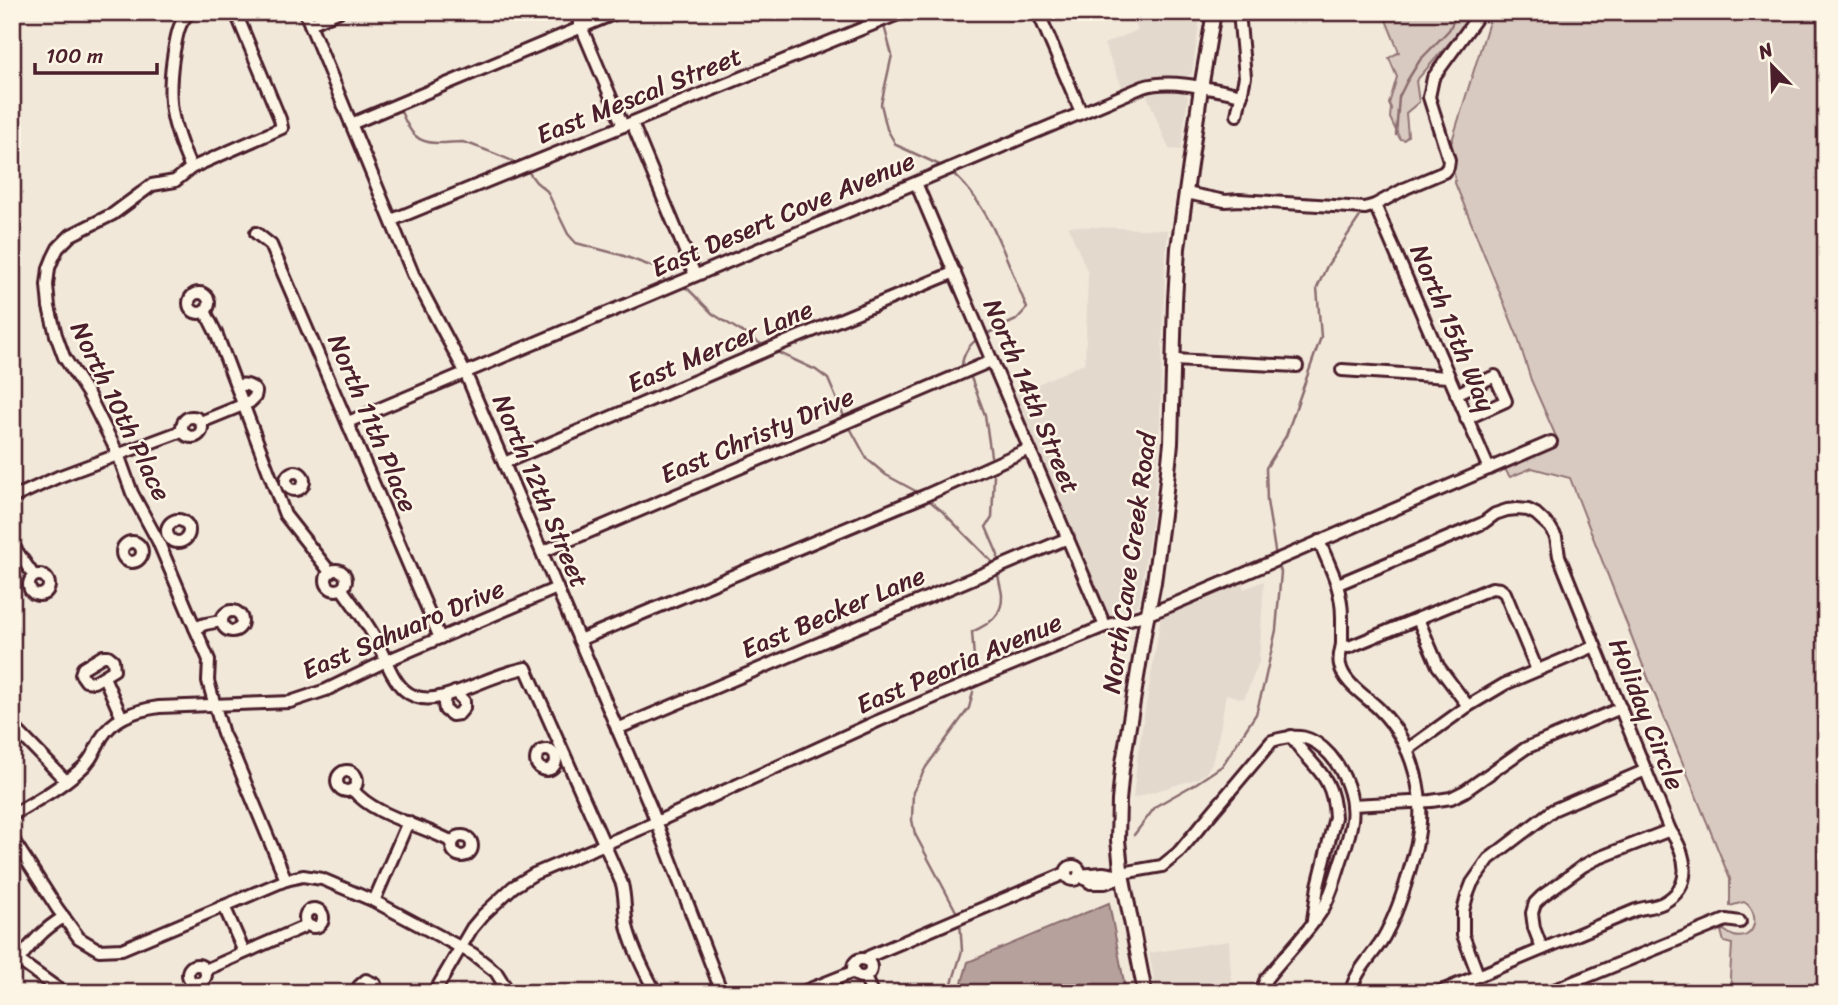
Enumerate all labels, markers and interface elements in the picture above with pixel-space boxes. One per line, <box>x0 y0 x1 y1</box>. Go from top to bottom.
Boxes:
scale bar <box>35 32 158 76</box>
north arrow <box>1736 32 1806 102</box>
street label: East Mescal Street <box>529 33 749 157</box>
text: N <box>1752 33 1779 69</box>
text: 100 m <box>46 37 103 75</box>
street label: East Desert Cove Avenue <box>644 138 922 290</box>
street label: North 15th Way <box>1397 237 1509 420</box>
street label: East Mercer Lane <box>620 286 820 406</box>
street label: North 14th Street <box>970 291 1094 501</box>
street label: North 10th Place <box>57 313 185 509</box>
street label: North 11th Place <box>315 326 431 520</box>
street label: East Christy Drive <box>653 373 861 497</box>
street label: North 12th Street <box>479 387 603 595</box>
street label: North Cave Creek Road <box>1088 427 1170 697</box>
street label: East Becker Lane <box>734 552 932 672</box>
street label: East Sahuaro Drive <box>294 565 512 693</box>
street label: East Peoria Avenue <box>849 599 1069 727</box>
street label: Holiday Circle <box>1596 631 1698 797</box>

